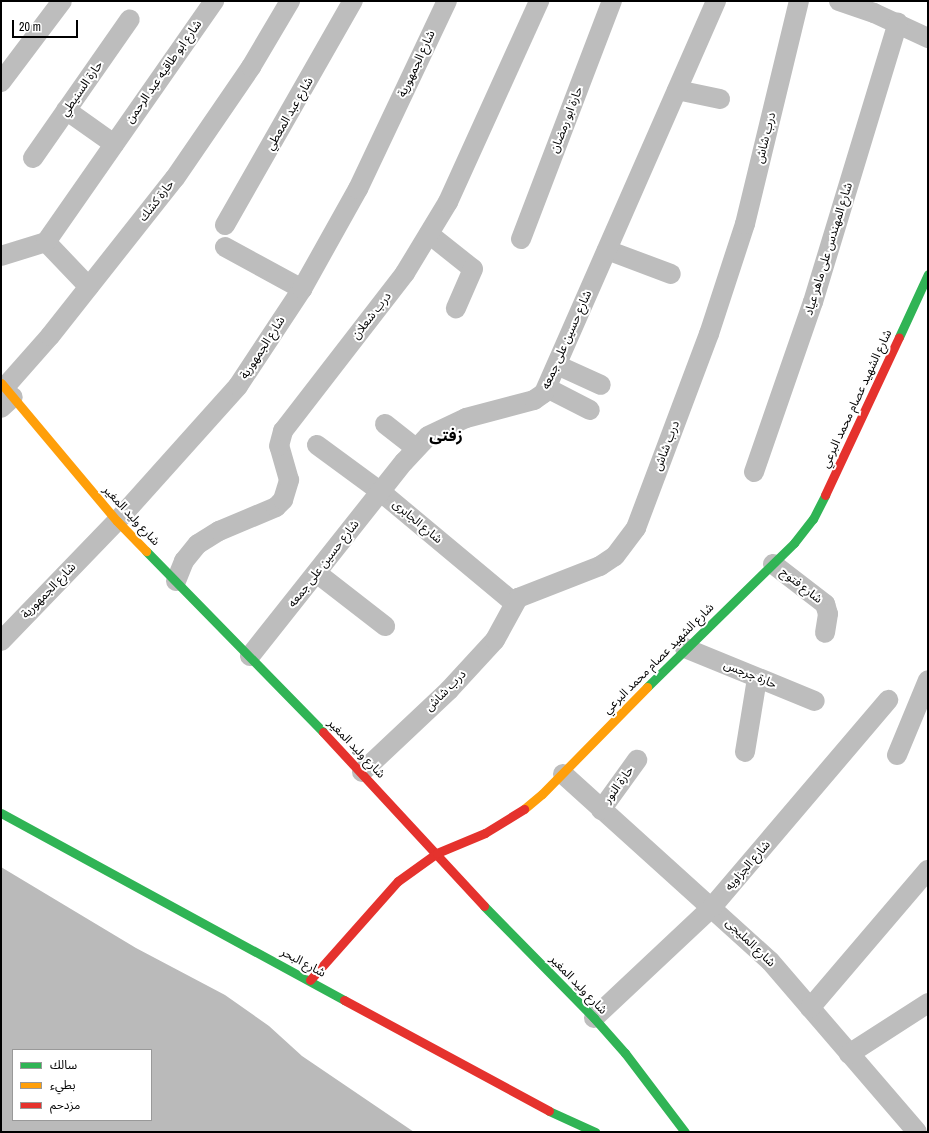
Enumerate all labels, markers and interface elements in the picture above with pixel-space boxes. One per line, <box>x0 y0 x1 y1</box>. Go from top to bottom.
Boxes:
scale bar <box>14 12 80 38</box>
street label: شارع ابو طاقيه عبد الرحمن <box>123 18 205 126</box>
text: 20 m <box>19 19 41 35</box>
street label: شارع الجمهورية <box>395 28 439 100</box>
street label: حارة السنيطي <box>58 59 106 119</box>
street label: شارع عبد المعطي <box>263 75 317 153</box>
street label: حارة ابو رمضان <box>548 85 586 155</box>
street label: درب شاش <box>753 111 779 165</box>
street label: حارة كشك <box>136 178 178 224</box>
street label: شارع المهندس على ماهر عياد <box>802 181 856 317</box>
street label: شارع حسين على جمعه <box>539 288 595 392</box>
street label: درب شعلان <box>349 290 395 342</box>
street label: شارع الجمهورية <box>237 314 289 382</box>
street label: شارع الشهيد عصام محمد البرعي <box>819 328 895 470</box>
street label: درب شاش <box>651 419 683 473</box>
district label: زفتى <box>429 425 463 445</box>
street label: شارع وليد المغير <box>100 483 162 549</box>
street label: شارع الجابرى <box>389 497 445 547</box>
street label: شارع حسين على جمعه <box>285 518 363 610</box>
street label: شارع الجمهورية <box>19 560 79 622</box>
street label: شارع فتوح <box>777 565 825 607</box>
street label: شارع الشهيد عصام محمد البرعي <box>601 601 717 717</box>
street label: حارة جرجس <box>721 658 779 692</box>
street label: درب شاش <box>422 667 470 715</box>
street label: شارع وليد المغير <box>324 716 388 782</box>
street label: حارة النور <box>601 764 637 806</box>
street label: شارع الجزاويه <box>722 838 774 894</box>
street label: شارع المليجى <box>722 916 778 970</box>
street label: شارع البحر <box>278 945 328 981</box>
street label: شارع وليد المغير <box>546 952 610 1018</box>
legend <box>12 1049 152 1121</box>
text: سالك <box>50 1057 77 1073</box>
text: بطيء <box>50 1077 76 1093</box>
text: مزدحم <box>50 1097 80 1113</box>

